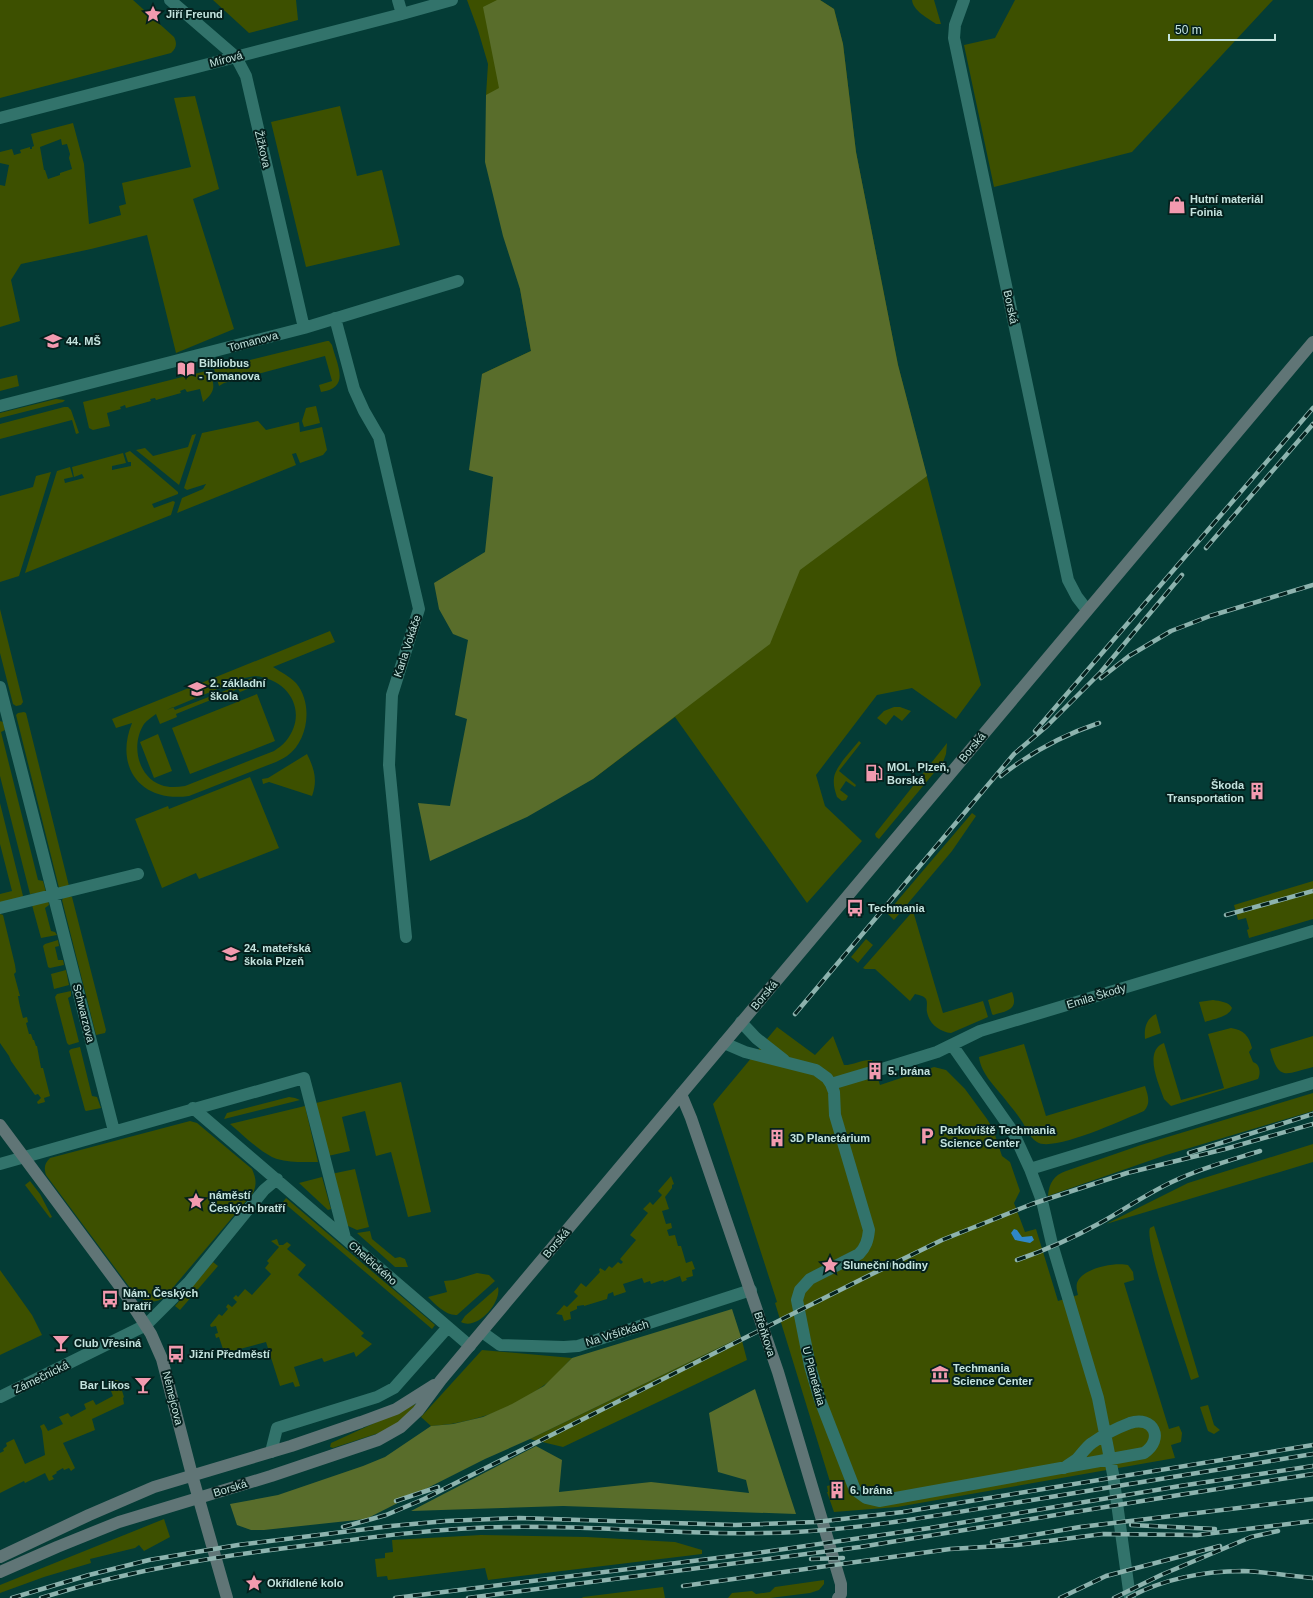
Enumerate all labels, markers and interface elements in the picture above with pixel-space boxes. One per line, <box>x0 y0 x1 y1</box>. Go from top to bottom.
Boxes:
place icon: Jiří Freund <box>143 4 163 24</box>
place label: Jiří Freund <box>166 8 223 20</box>
scale bar <box>1169 16 1275 42</box>
text: 50 m <box>1175 23 1202 37</box>
street label: Mírová <box>208 49 245 69</box>
street label: Žižkova <box>253 129 273 170</box>
place label: Hutní materiál Foinia <box>1190 193 1263 218</box>
shop icon: Hutní materiál Foinia <box>1167 195 1187 215</box>
street label: Borská <box>1002 289 1021 326</box>
street label: Tomanova <box>227 328 280 353</box>
school or university icon: 44. MŠ <box>43 331 63 351</box>
place label: 44. MŠ <box>66 335 101 347</box>
place label: Bibliobus - Tomanova <box>199 357 261 382</box>
library icon: Bibliobus - Tomanova <box>176 359 196 379</box>
street label: Karla Vokáče <box>391 613 423 679</box>
place label: 2. základní škola <box>210 677 267 702</box>
school or university icon: 2. základní škola <box>187 679 207 699</box>
street label: Borská <box>956 729 988 764</box>
place label: MOL, Plzeň, Borská <box>887 761 949 786</box>
fuel station icon: MOL, Plzeň, Borská <box>864 763 884 783</box>
place label: Škoda Transportation <box>1167 779 1245 804</box>
building icon: Škoda Transportation <box>1247 781 1267 801</box>
bus stop icon: Techmania <box>845 898 865 918</box>
place label: Techmania <box>868 902 926 914</box>
place label: 24. mateřská škola Plzeň <box>244 942 312 967</box>
school or university icon: 24. mateřská škola Plzeň <box>221 944 241 964</box>
street label: Borská <box>748 977 780 1012</box>
street label: Emila Škody <box>1065 981 1127 1011</box>
street label: Schwarzova <box>71 982 97 1044</box>
building icon: 5. brána <box>865 1061 885 1081</box>
place label: 5. brána <box>888 1065 931 1077</box>
place label: Parkoviště Techmania Science Center <box>940 1124 1056 1149</box>
parking icon: Parkoviště Techmania Science Center <box>917 1126 937 1146</box>
building icon: 3D Planetárium <box>767 1128 787 1148</box>
place label: 3D Planetárium <box>790 1132 870 1144</box>
place label: náměstí Českých bratří <box>209 1189 286 1214</box>
place icon: náměstí Českých bratří <box>186 1191 206 1211</box>
street label: Borská <box>540 1225 572 1260</box>
street label: Chelčického <box>346 1239 400 1287</box>
place icon: Sluneční hodiny <box>820 1255 840 1275</box>
place label: Sluneční hodiny <box>843 1259 929 1271</box>
place label: Nám. Českých bratří <box>123 1287 198 1312</box>
bus stop icon: Nám. Českých bratří <box>100 1289 120 1309</box>
street label: Břeňkova <box>752 1310 778 1359</box>
street label: Na Vršíčkách <box>584 1318 650 1348</box>
bar icon: Club Vřesiná <box>51 1333 71 1353</box>
place label: Club Vřesiná <box>74 1337 142 1349</box>
bus stop icon: Jižní Předměstí <box>166 1344 186 1364</box>
street label: U Planetária <box>800 1345 828 1408</box>
place label: Jižní Předměstí <box>189 1348 271 1360</box>
street label: Zámečnická <box>12 1358 71 1395</box>
place label: Techmania Science Center <box>953 1362 1033 1387</box>
museum icon: Techmania Science Center <box>930 1364 950 1384</box>
street label: Němejcova <box>161 1370 186 1427</box>
bar icon: Bar Likos <box>133 1375 153 1395</box>
place label: Bar Likos <box>80 1379 130 1391</box>
street label: Borská <box>212 1477 249 1499</box>
building icon: 6. brána <box>827 1480 847 1500</box>
place label: 6. brána <box>850 1484 893 1496</box>
place icon: Okřídlené kolo <box>244 1573 264 1593</box>
place label: Okřídlené kolo <box>267 1577 344 1589</box>

